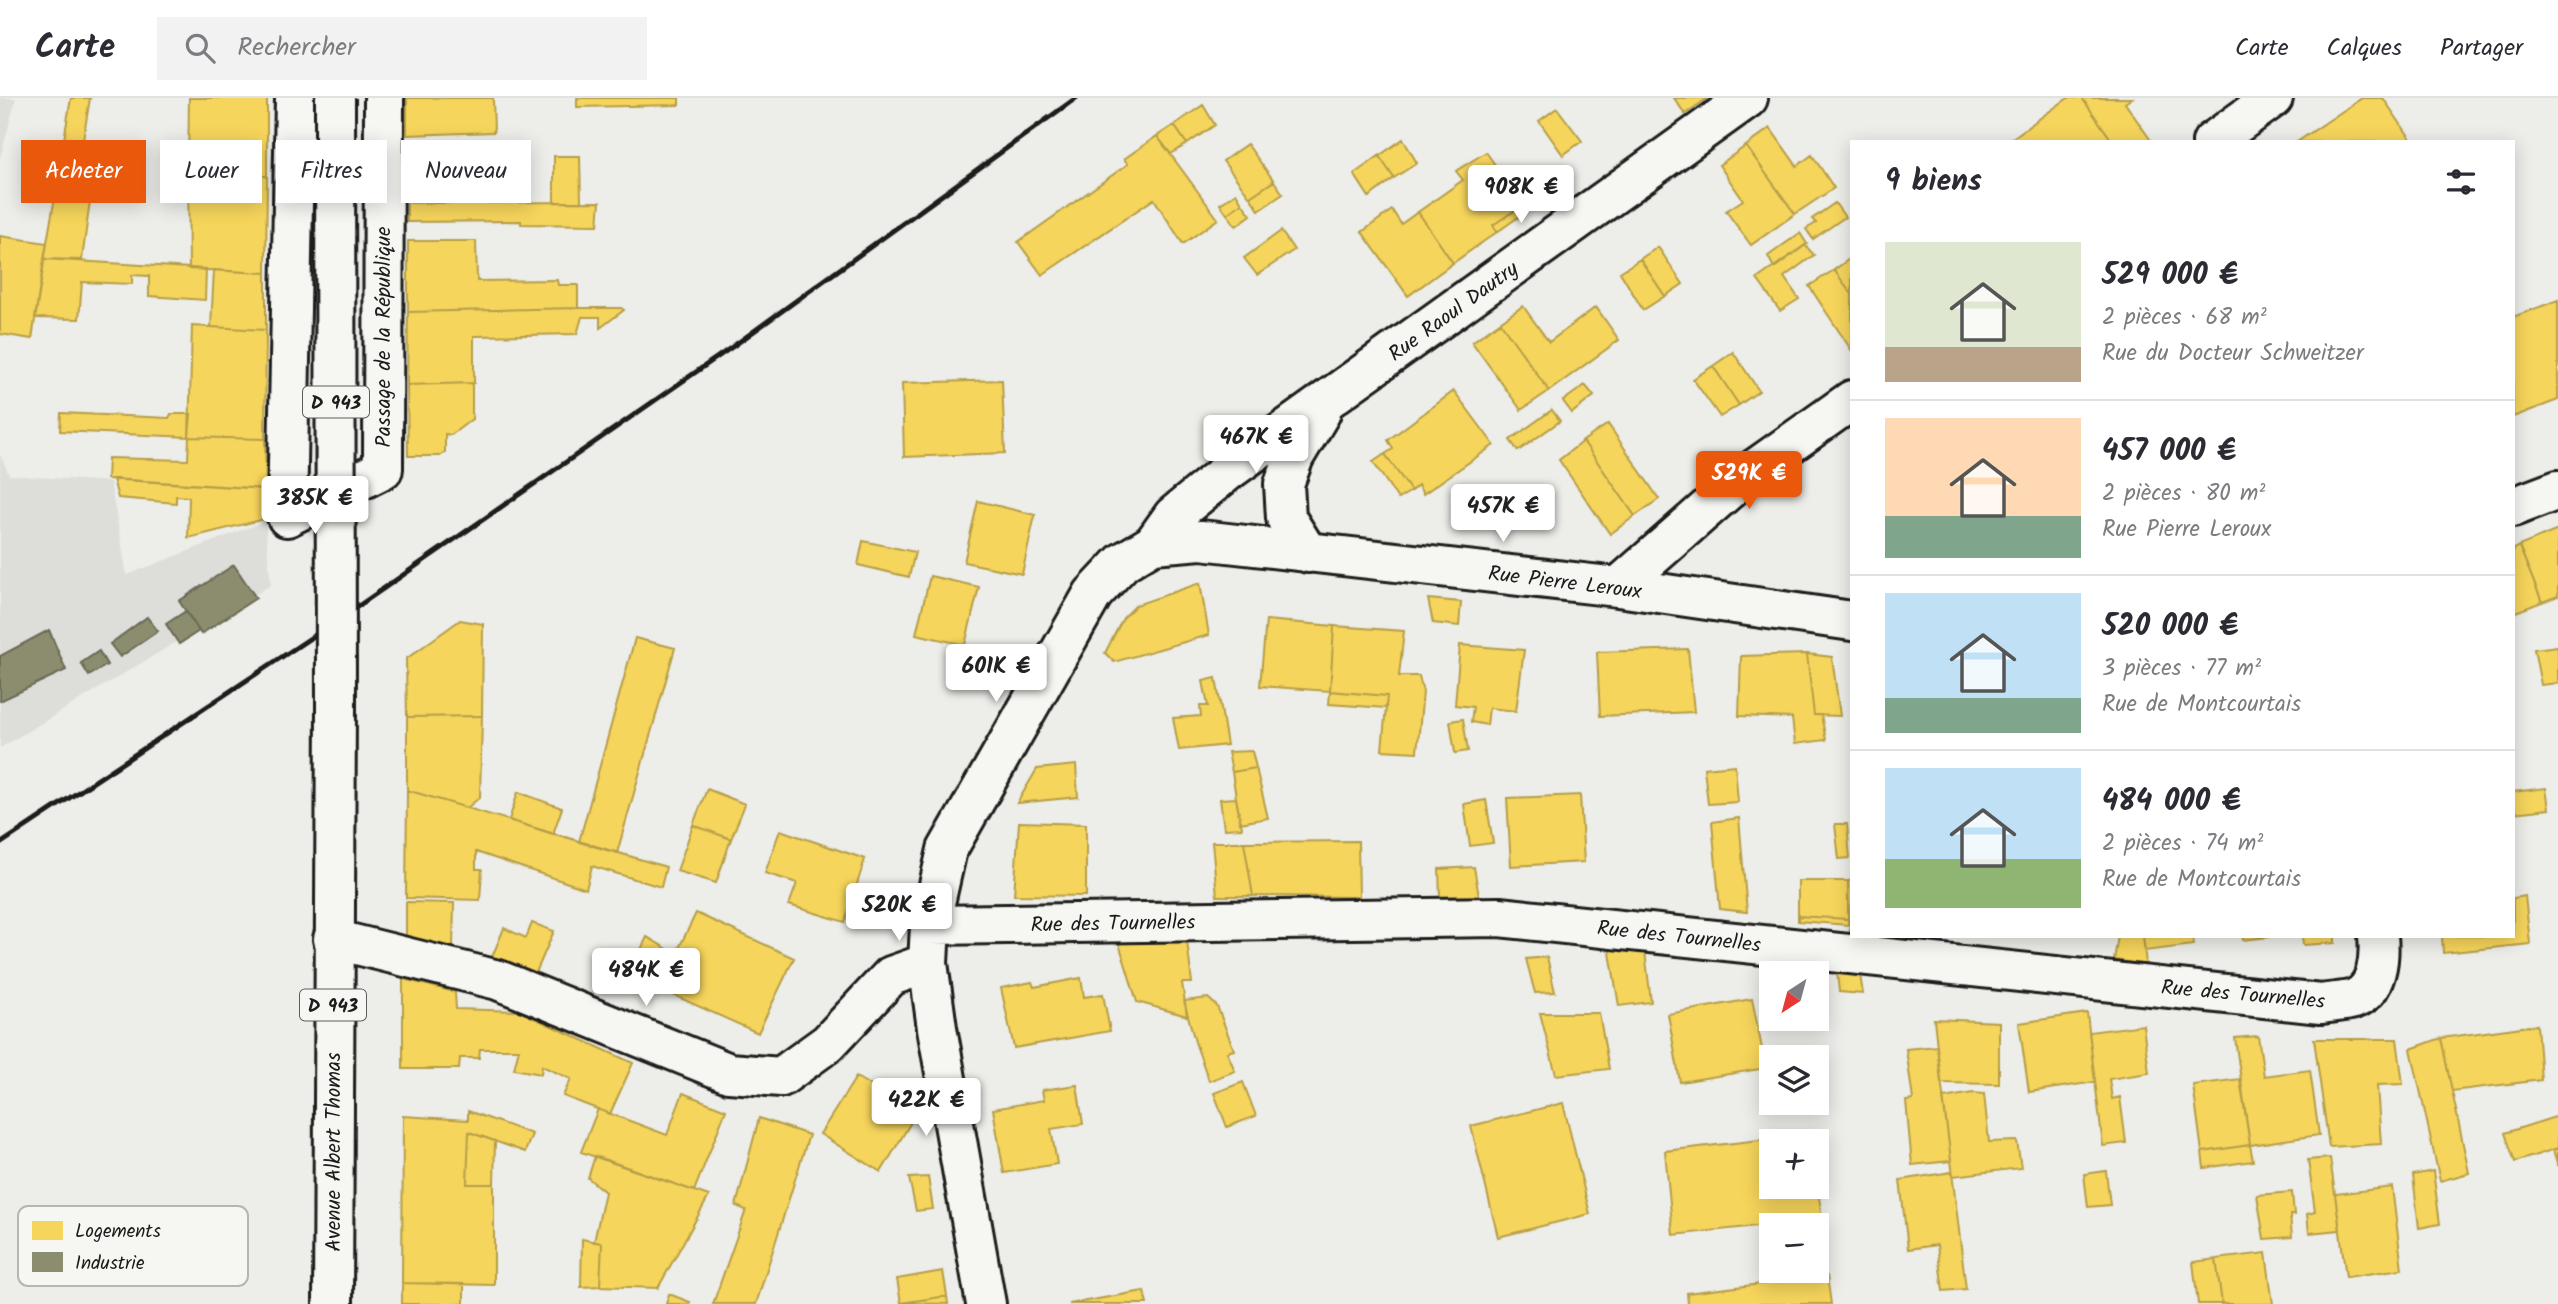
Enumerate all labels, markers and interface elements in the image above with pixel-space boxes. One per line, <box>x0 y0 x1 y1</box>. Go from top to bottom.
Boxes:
search box <box>157 17 647 80</box>
text: Carte <box>35 22 115 75</box>
text: Rechercher <box>237 27 356 69</box>
icon: search <box>181 29 219 67</box>
text: Carte <box>2235 29 2289 68</box>
text: Calques <box>2327 29 2402 68</box>
text: Partager <box>2440 29 2523 68</box>
chip: Acheter <box>21 140 146 203</box>
chip: Louer <box>160 140 262 203</box>
chip: Filtres <box>276 140 387 203</box>
chip: Nouveau <box>401 140 531 203</box>
text: 9 biens <box>1885 158 1982 206</box>
icon: filters <box>2442 163 2480 201</box>
pin: 908K € <box>1464 166 1578 225</box>
text: 908K € <box>1484 170 1558 206</box>
street label: Passage de la République <box>368 226 401 447</box>
text: 529 000 € <box>2102 252 2238 300</box>
street label: Rue Raoul Dautry <box>1382 254 1526 371</box>
icon: home <box>1941 270 2025 354</box>
text: 2 pièces · 68 m² <box>2102 300 2267 336</box>
text: Rue du Docteur Schweitzer <box>2102 336 2364 372</box>
road number: D 943 <box>303 386 369 418</box>
pin: 467K € <box>1199 416 1313 475</box>
text: 467K € <box>1219 420 1293 456</box>
text: 457 000 € <box>2102 428 2236 476</box>
icon: home <box>1941 446 2025 530</box>
pin: 529K € <box>1692 452 1806 511</box>
text: 529K € <box>1712 456 1786 492</box>
pin: 385K € <box>258 476 372 536</box>
text: 2 pièces · 80 m² <box>2102 476 2265 512</box>
text: 385K € <box>277 481 353 517</box>
pin: 457K € <box>1446 484 1560 544</box>
text: 457K € <box>1467 489 1539 525</box>
text: Rue Pierre Leroux <box>2102 512 2271 548</box>
street label: Rue Pierre Leroux <box>1486 558 1644 609</box>
text: 520 000 € <box>2102 603 2238 651</box>
icon: home <box>1941 621 2025 705</box>
pin: 601K € <box>939 644 1053 704</box>
text: 601K € <box>962 649 1030 685</box>
text: 3 pièces · 77 m² <box>2102 651 2261 687</box>
text: Rue de Montcourtais <box>2102 687 2301 723</box>
text: 484 000 € <box>2102 778 2241 826</box>
icon: home <box>1941 796 2025 880</box>
text: 2 pièces · 74 m² <box>2102 826 2263 862</box>
text: Rue de Montcourtais <box>2102 862 2301 898</box>
pin: 520K € <box>842 884 956 943</box>
text: 520K € <box>862 888 936 924</box>
street label: Rue des Tournelles <box>1030 907 1196 942</box>
street label: Rue des Tournelles <box>1595 912 1762 963</box>
pin: 484K € <box>589 948 703 1008</box>
text: 484K € <box>608 953 684 989</box>
north arrow <box>1759 961 1829 1031</box>
map controls <box>1759 961 1829 1283</box>
street label: Rue des Tournelles <box>2159 972 2326 1019</box>
road number: D 943 <box>300 990 366 1021</box>
button: layers <box>1759 1045 1829 1115</box>
street label: Avenue Albert Thomas <box>318 1052 351 1252</box>
pin: 422K € <box>869 1079 983 1138</box>
text: 422K € <box>888 1083 964 1119</box>
button: + <box>1759 1129 1829 1199</box>
legend <box>18 1206 248 1286</box>
button: − <box>1759 1213 1829 1283</box>
text: Logements <box>75 1217 161 1247</box>
text: Industrie <box>75 1249 145 1279</box>

